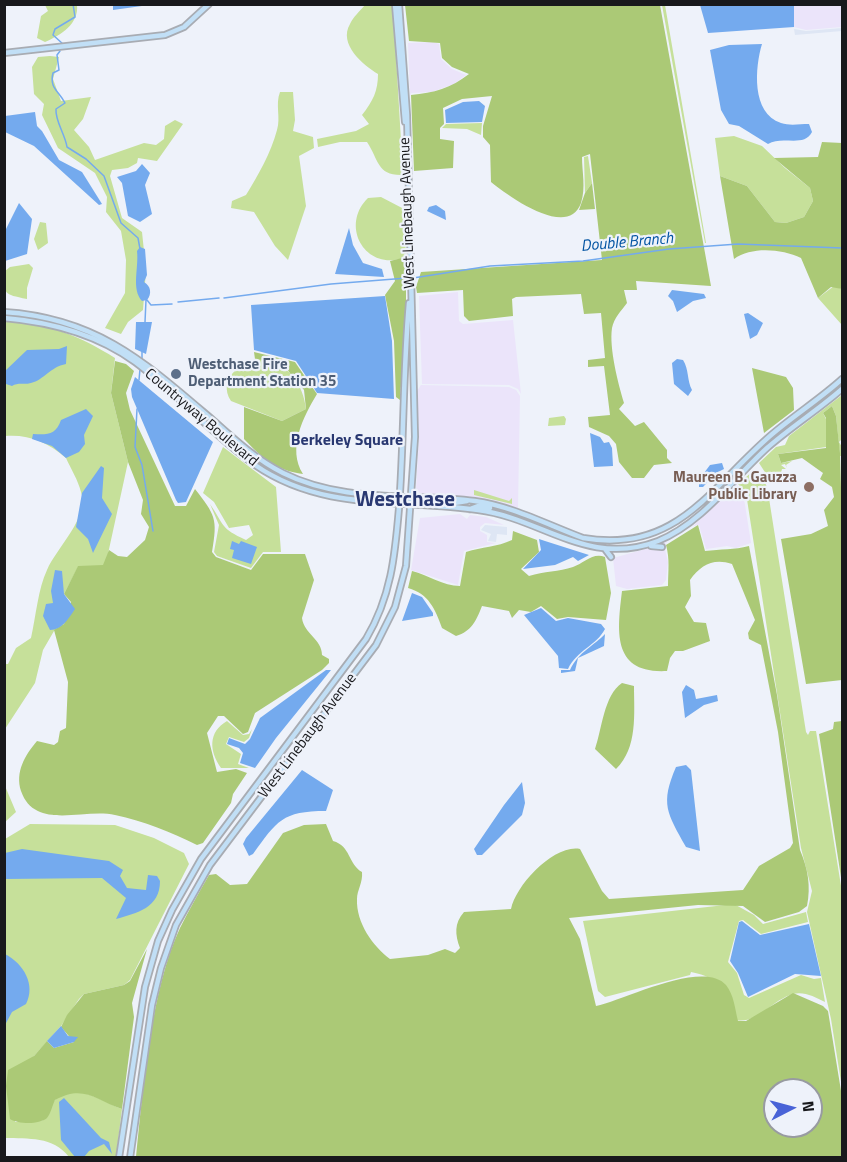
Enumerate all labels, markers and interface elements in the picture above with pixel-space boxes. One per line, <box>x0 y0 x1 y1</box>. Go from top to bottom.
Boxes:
street label: West Linebaugh Avenue <box>396 137 420 289</box>
water label: Double Branch <box>580 229 674 257</box>
place label: Westchase Fire Department Station 35 <box>188 356 336 391</box>
street label: Countryway Boulevard <box>141 365 261 471</box>
marker: Westchase Fire Department Station 35 <box>169 367 183 381</box>
district label: Berkeley Square <box>291 431 403 451</box>
place label: Maureen B. Gauzza Public Library <box>673 469 797 504</box>
marker: Maureen B. Gauzza Public Library <box>802 480 816 494</box>
district label: Westchase <box>355 488 455 514</box>
street label: West Linebaugh Avenue <box>255 670 361 802</box>
north arrow <box>763 1078 823 1138</box>
text: N <box>796 1100 821 1113</box>

